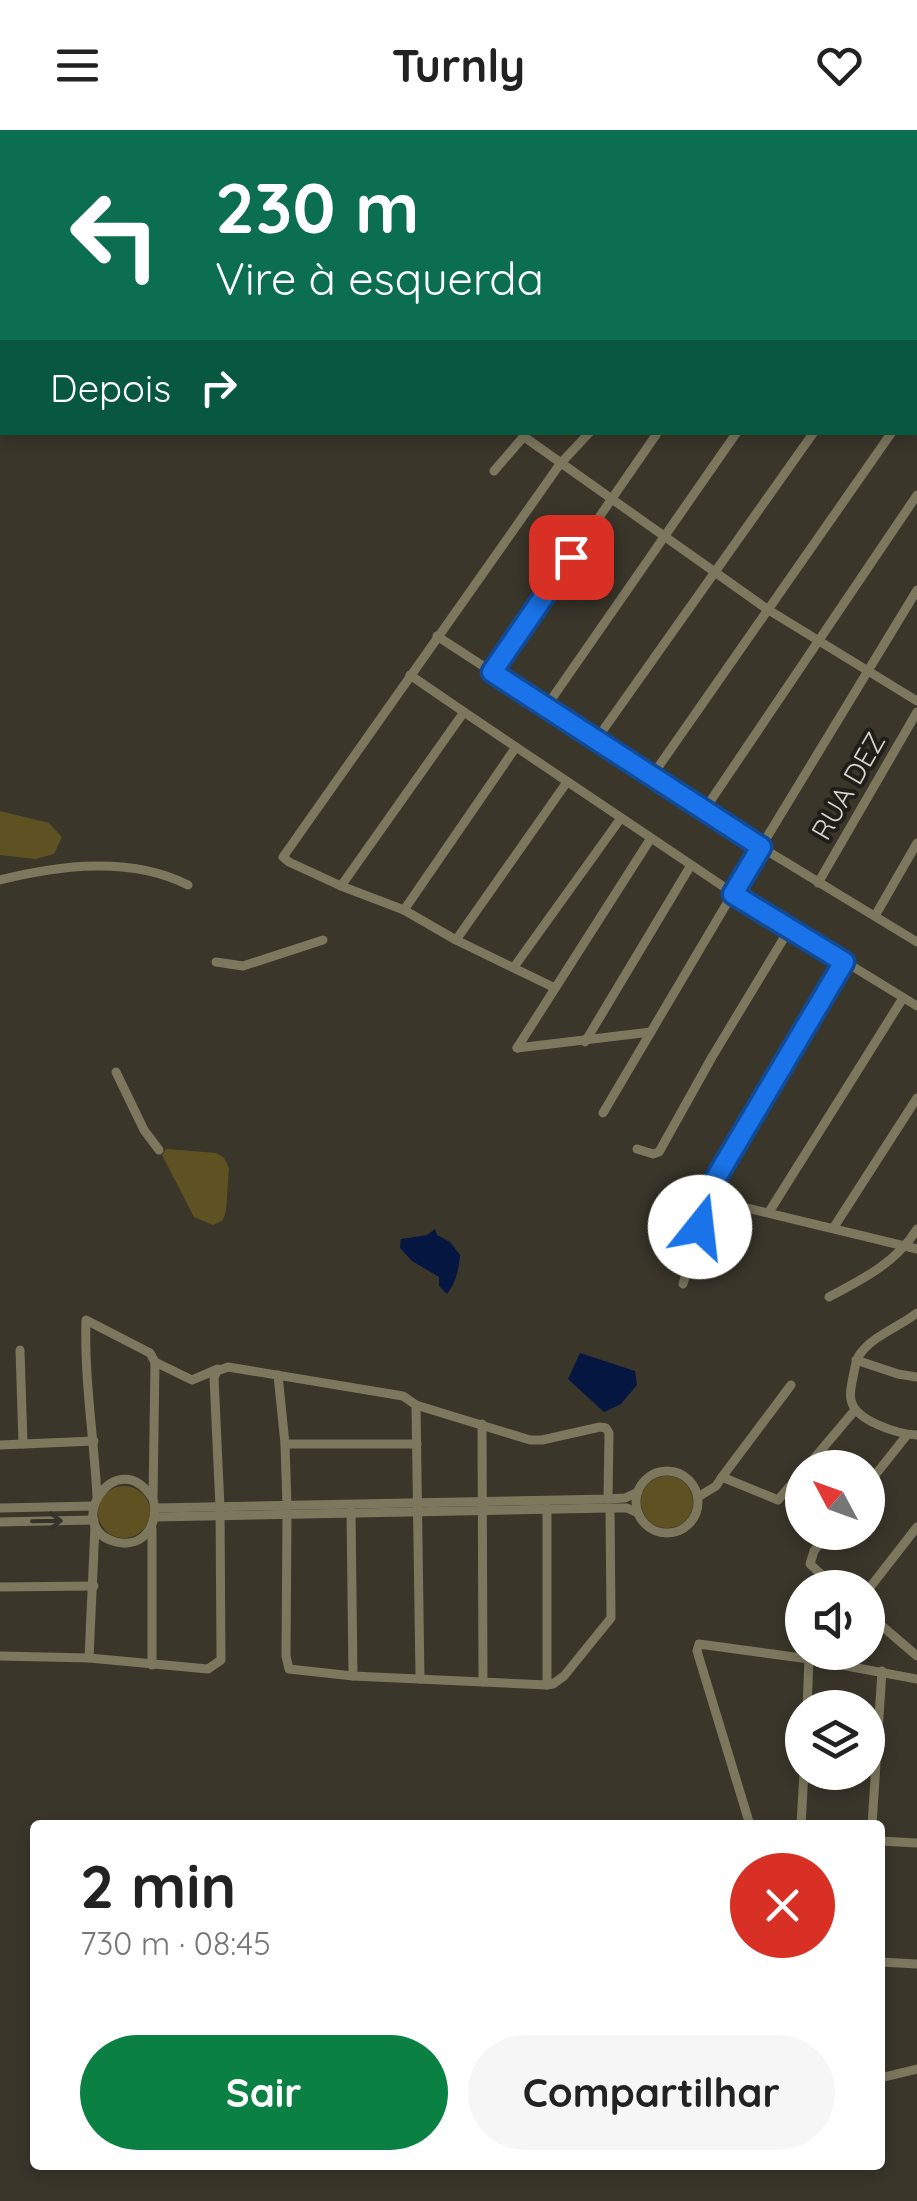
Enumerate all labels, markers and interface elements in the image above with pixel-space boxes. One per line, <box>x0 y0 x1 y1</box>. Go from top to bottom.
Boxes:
text: Turnly <box>392 37 525 93</box>
icon: menu <box>50 38 105 93</box>
icon: heart <box>812 38 867 93</box>
text: 230 m <box>215 163 420 251</box>
icon: left <box>50 170 180 300</box>
text: Vire à esquerda <box>215 250 544 306</box>
icon: right <box>191 360 246 415</box>
text: Depois <box>50 364 171 412</box>
pin <box>529 515 614 600</box>
icon: arrive <box>544 530 599 585</box>
street label: RUA DEZ <box>803 726 892 846</box>
position arrow <box>648 1175 752 1279</box>
north arrow <box>785 1450 885 1550</box>
map controls <box>785 1450 885 1790</box>
one-way arrow <box>30 1511 62 1530</box>
button: sound <box>785 1570 885 1670</box>
button: layers <box>785 1690 885 1790</box>
text: 2 min <box>80 1848 236 1923</box>
button: close <box>730 1853 835 1958</box>
text: 730 m · 08:45 <box>80 1923 271 1963</box>
button: Sair <box>80 2035 448 2150</box>
button: Compartilhar <box>468 2035 835 2150</box>

